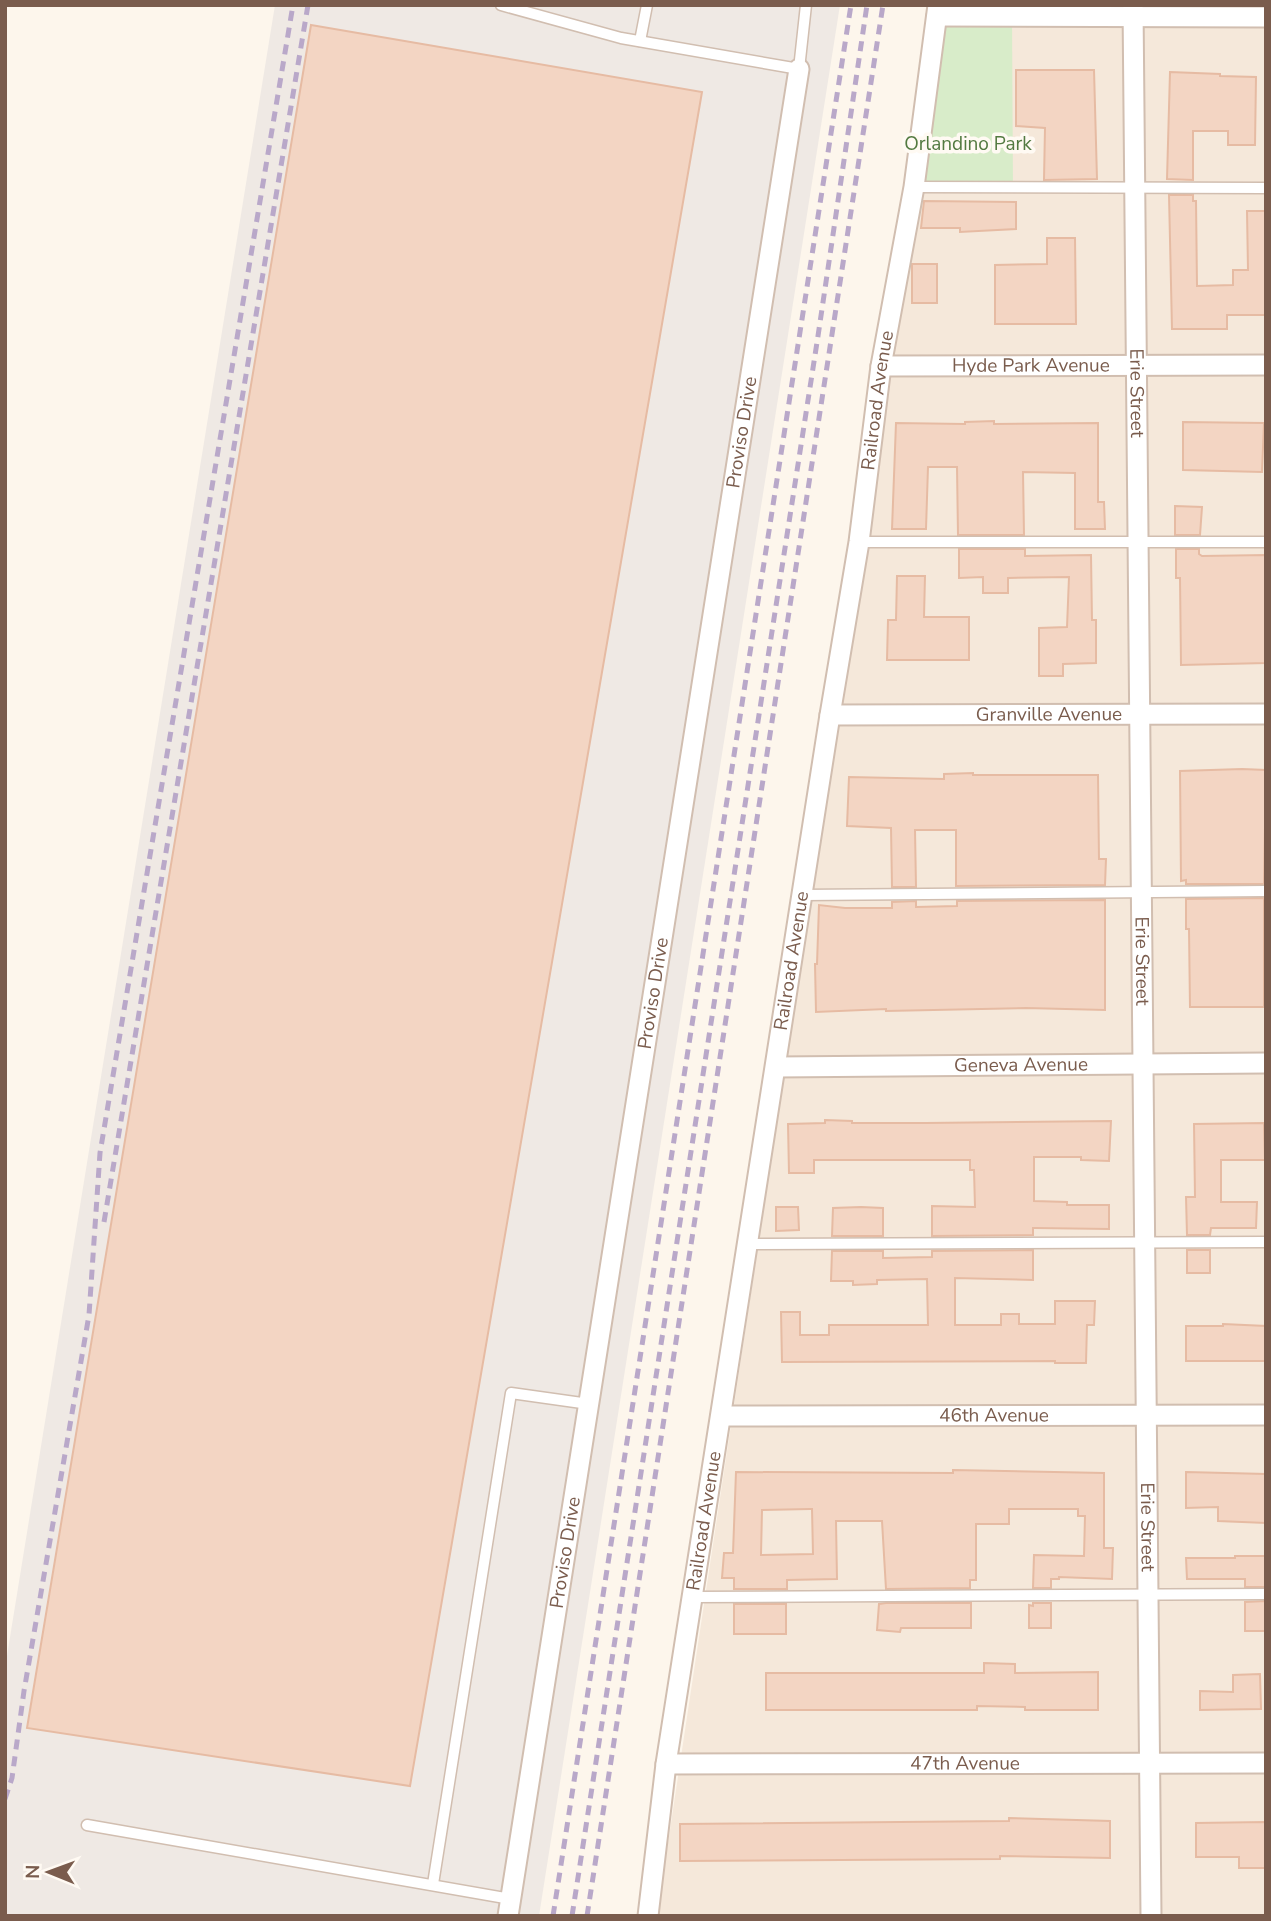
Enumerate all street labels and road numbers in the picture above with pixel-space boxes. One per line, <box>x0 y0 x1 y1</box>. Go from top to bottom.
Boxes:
street label: Railroad Avenue <box>855 328 900 472</box>
street label: Erie Street <box>1123 348 1150 438</box>
street label: Hyde Park Avenue <box>952 352 1110 379</box>
street label: Proviso Drive <box>720 375 763 490</box>
street label: Granville Avenue <box>976 701 1122 728</box>
street label: Railroad Avenue <box>768 889 815 1032</box>
street label: Erie Street <box>1129 916 1155 1006</box>
street label: Proviso Drive <box>632 936 675 1051</box>
street label: Geneva Avenue <box>954 1051 1088 1079</box>
street label: 46th Avenue <box>939 1402 1049 1429</box>
street label: Railroad Avenue <box>680 1449 728 1593</box>
street label: Erie Street <box>1134 1482 1161 1572</box>
street label: Proviso Drive <box>544 1495 587 1610</box>
street label: 47th Avenue <box>910 1750 1020 1777</box>

